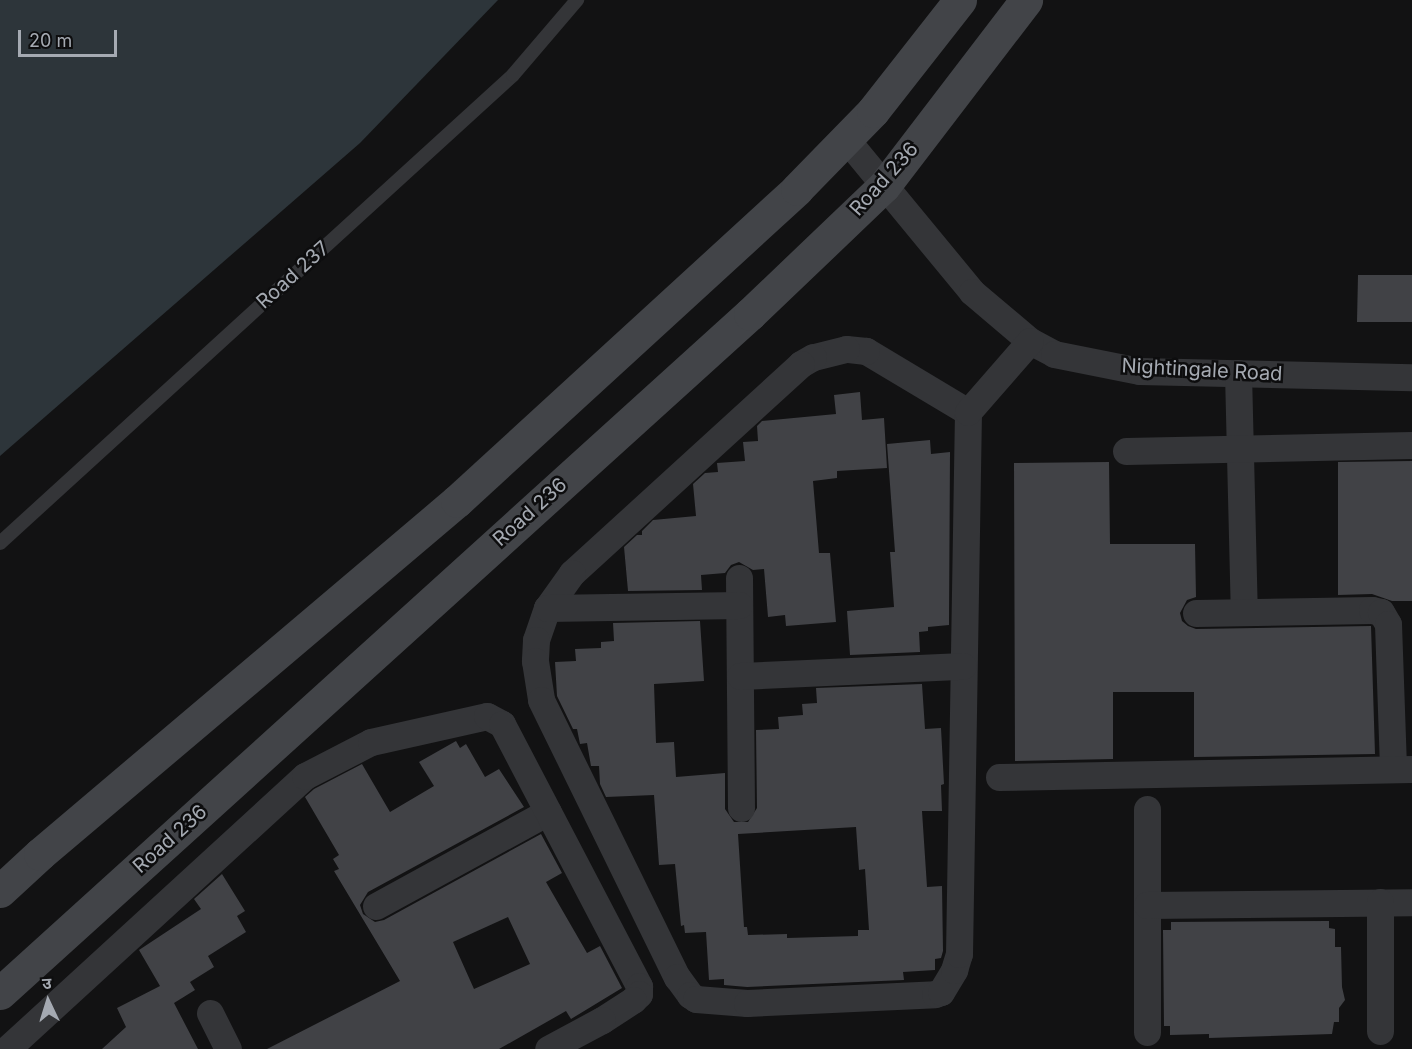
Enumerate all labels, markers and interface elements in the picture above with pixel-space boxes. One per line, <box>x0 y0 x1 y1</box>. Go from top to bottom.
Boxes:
scale bar <box>21 18 120 56</box>
text: 20 m <box>29 30 72 51</box>
street label: Road 236 <box>845 137 923 221</box>
street label: Road 237 <box>252 236 334 314</box>
street label: Nightingale Road <box>1121 354 1283 386</box>
street label: Road 236 <box>488 473 572 551</box>
street label: Road 236 <box>128 800 212 878</box>
north arrow <box>18 971 78 1031</box>
text: उ <box>41 973 52 993</box>

